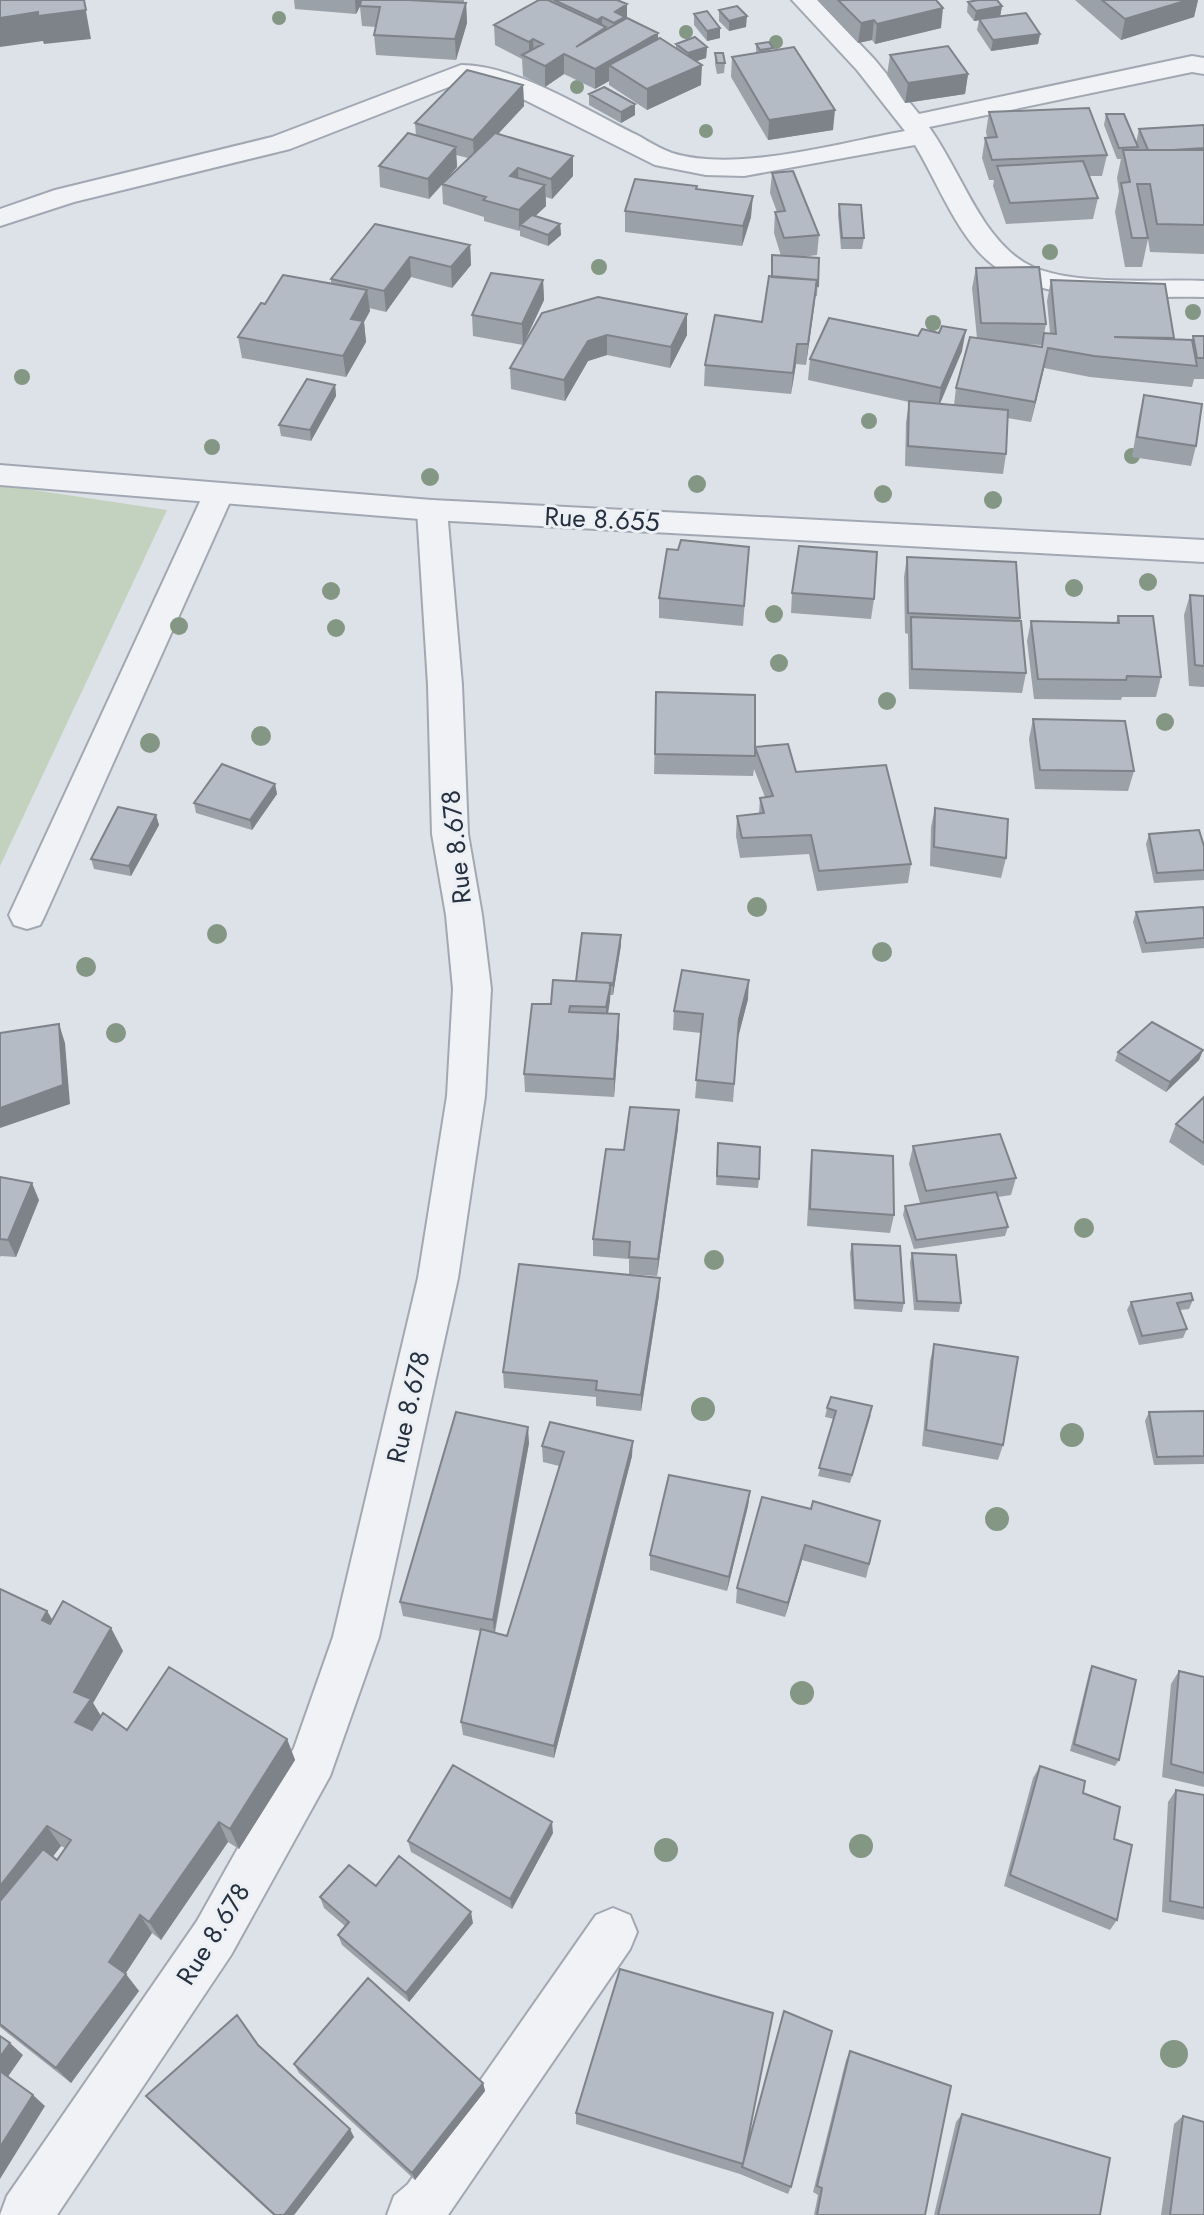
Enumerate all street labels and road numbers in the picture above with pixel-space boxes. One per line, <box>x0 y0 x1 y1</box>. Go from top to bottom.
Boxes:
street label: Rue 8.655 <box>543 497 661 541</box>
street label: Rue 8.678 <box>431 788 481 906</box>
street label: Rue 8.678 <box>377 1347 439 1467</box>
street label: Rue 8.678 <box>167 1876 259 1992</box>

